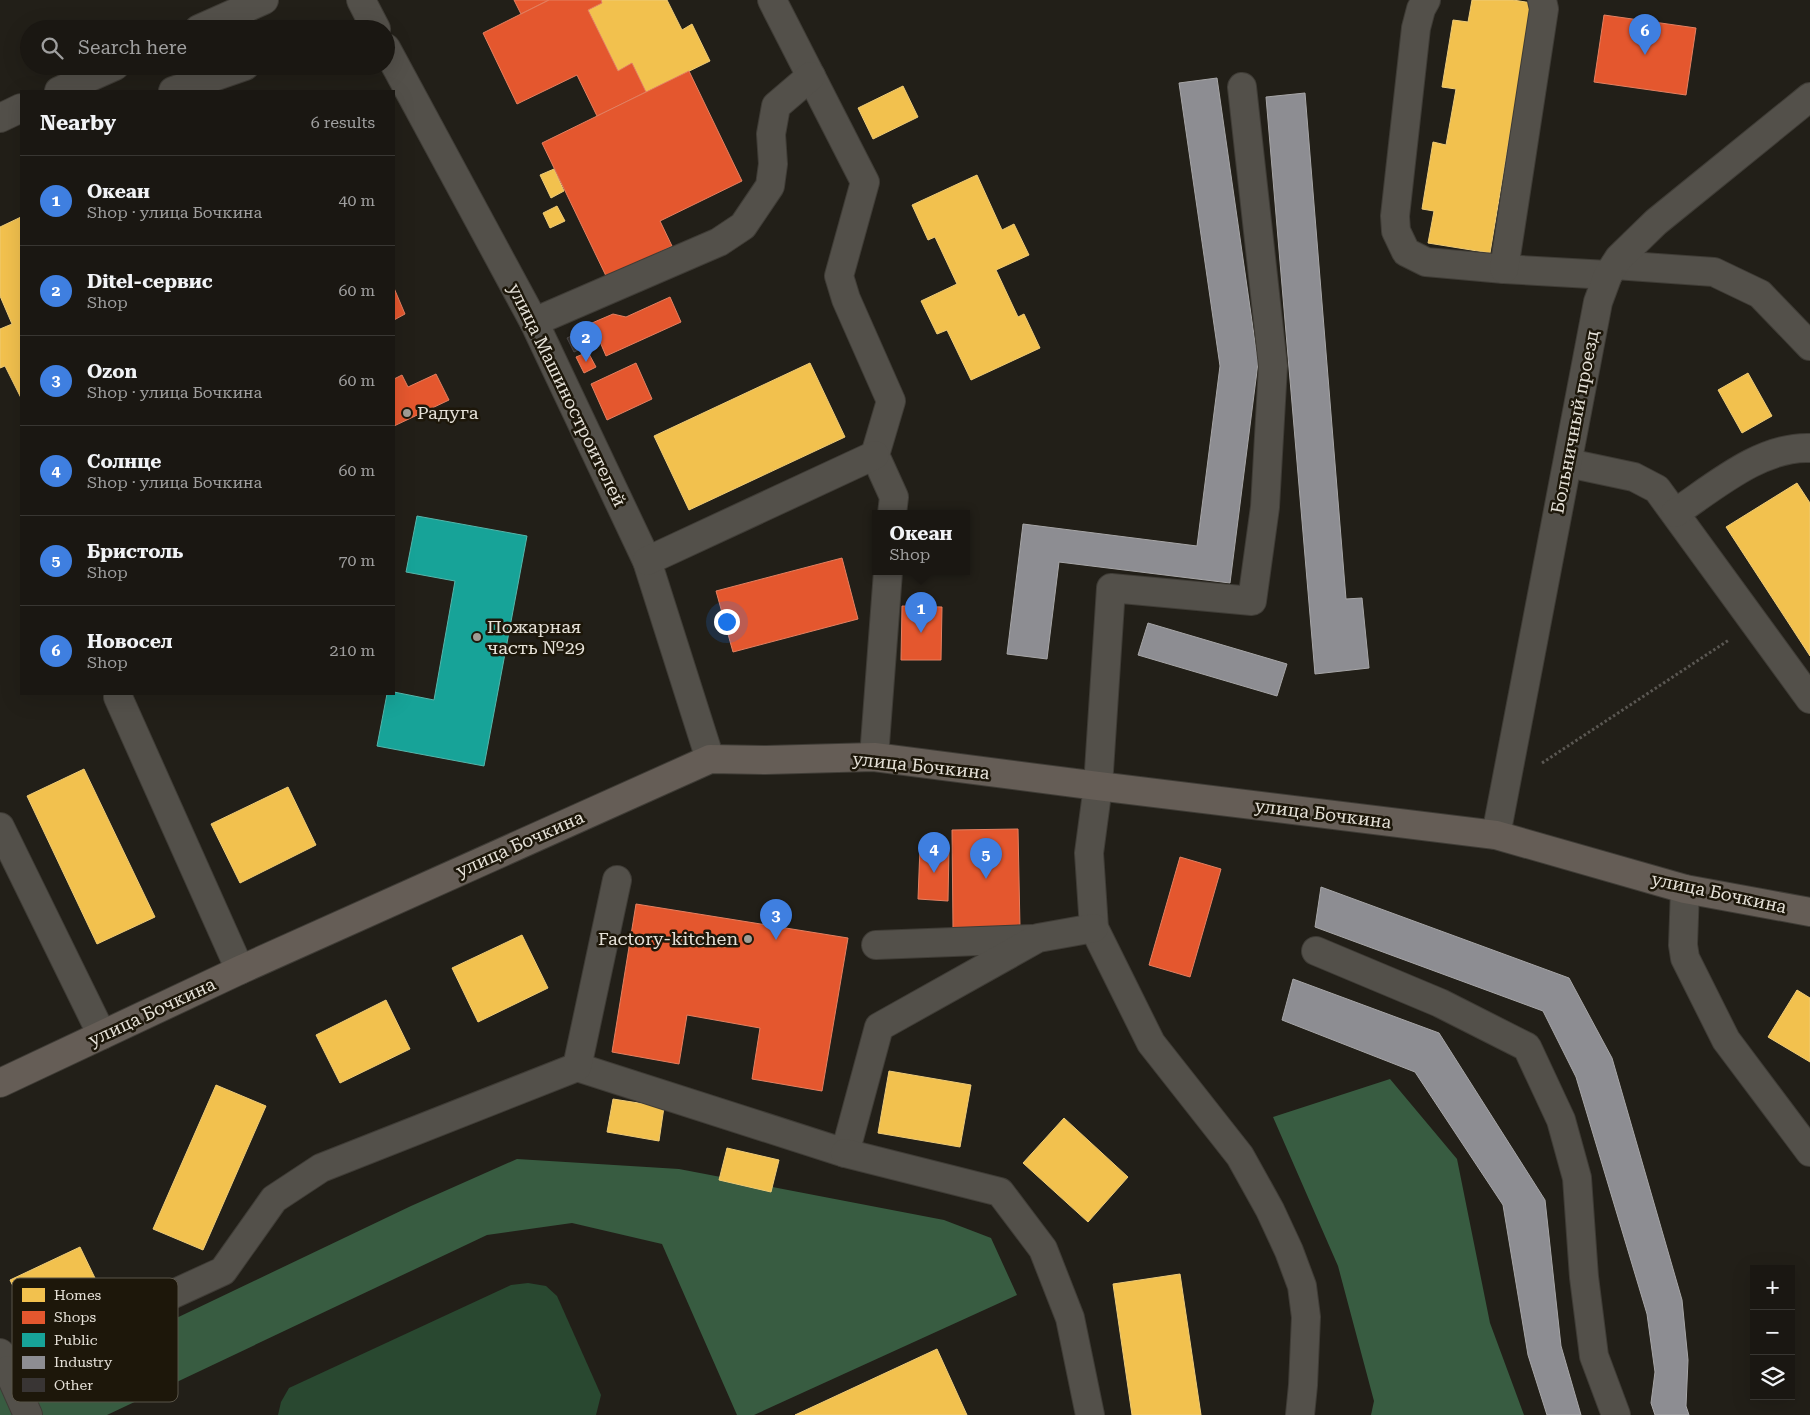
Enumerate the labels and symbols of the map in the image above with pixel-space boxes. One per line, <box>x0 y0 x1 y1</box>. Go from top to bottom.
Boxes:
pin: 6 <box>1629 14 1661 55</box>
street label: улица Машиностроителей <box>504 280 631 510</box>
pin: 2 <box>570 321 602 362</box>
street label: Больничный проезд <box>1546 328 1603 515</box>
place label: Радуга <box>417 402 479 423</box>
marker: Радуга <box>401 407 413 419</box>
pin: 1 <box>905 592 937 633</box>
your location <box>714 609 740 635</box>
place label: Пожарная часть №29 <box>487 616 585 658</box>
marker: Пожарная часть №29 <box>471 631 483 643</box>
street label: улица Бочкина <box>851 748 991 783</box>
street label: улица Бочкина <box>1253 795 1393 832</box>
street label: улица Бочкина <box>453 806 587 881</box>
pin: 4 <box>918 832 950 873</box>
pin: 5 <box>970 838 1002 879</box>
street label: улица Бочкина <box>1650 868 1789 917</box>
pin: 3 <box>760 899 792 940</box>
place label: Factory-kitchen <box>598 928 738 949</box>
marker: Factory-kitchen <box>742 933 754 945</box>
street label: улица Бочкина <box>85 973 219 1050</box>
legend <box>12 1278 178 1402</box>
text: Homes <box>54 1287 102 1303</box>
text: Shops <box>54 1309 97 1325</box>
text: Public <box>54 1332 98 1348</box>
text: Industry <box>54 1354 113 1370</box>
text: Other <box>54 1377 93 1393</box>

